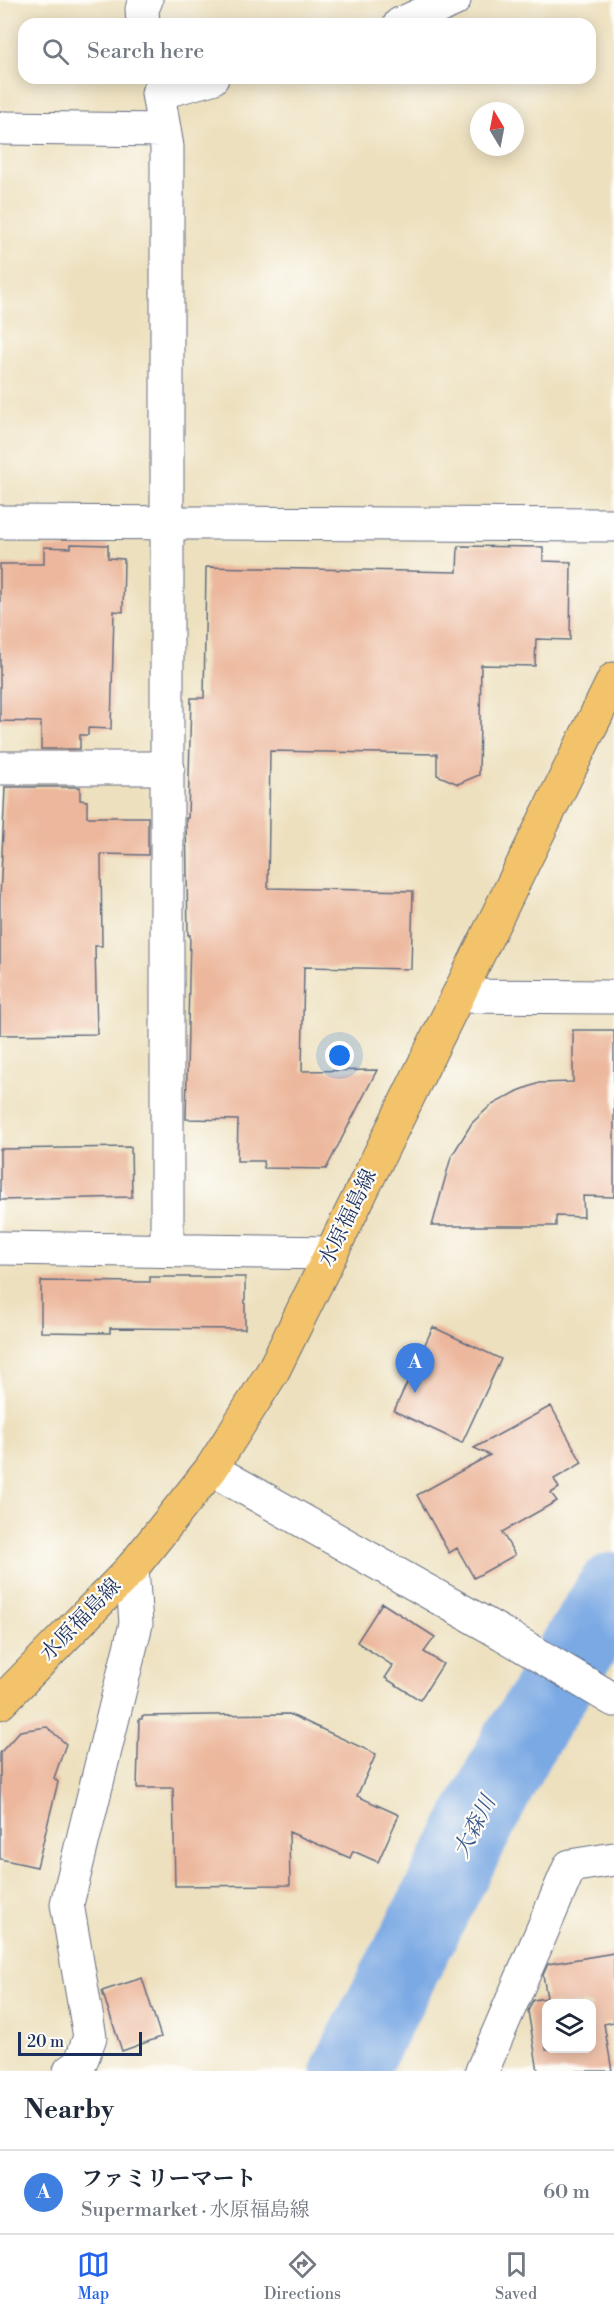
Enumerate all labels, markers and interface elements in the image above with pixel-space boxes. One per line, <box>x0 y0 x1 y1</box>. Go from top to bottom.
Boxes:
search box <box>18 18 596 84</box>
icon: search <box>39 35 72 68</box>
text: Search here <box>87 38 204 65</box>
north arrow <box>470 102 524 156</box>
your location <box>325 1041 354 1070</box>
street label: 水原福島線 <box>313 1165 383 1271</box>
pin: A <box>396 1344 434 1393</box>
street label: 水原福島線 <box>35 1573 127 1667</box>
water label: 大森川 <box>448 1790 503 1863</box>
map controls <box>542 1999 596 2053</box>
button: layers <box>542 1999 596 2053</box>
scale bar <box>18 2029 142 2056</box>
text: 20 m <box>27 2032 64 2052</box>
text: Nearby <box>24 2094 114 2126</box>
text: ファミリーマート <box>81 2166 257 2193</box>
text: A <box>36 2180 51 2205</box>
text: 60 m <box>543 2180 590 2205</box>
text: Supermarket · 水原福島線 <box>81 2198 310 2223</box>
tab: Map <box>77 2248 110 2304</box>
tab: Directions <box>264 2248 341 2304</box>
tab: Saved <box>495 2248 537 2304</box>

